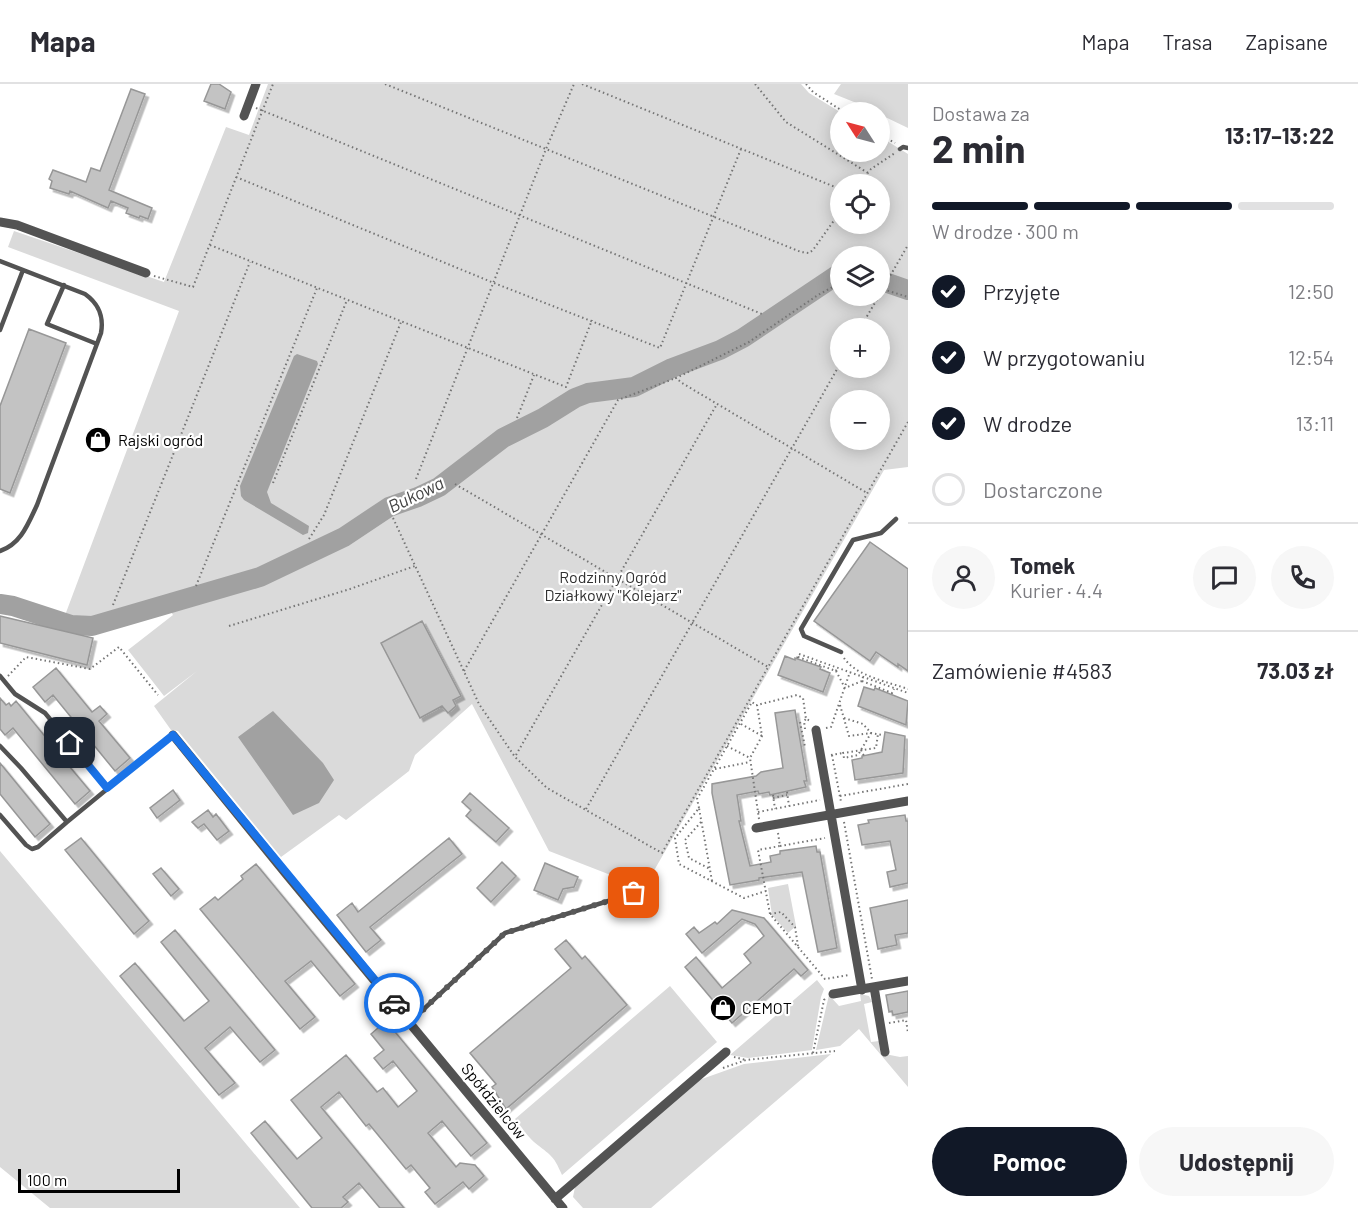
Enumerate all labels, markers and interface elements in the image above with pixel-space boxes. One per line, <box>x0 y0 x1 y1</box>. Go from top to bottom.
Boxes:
text: Mapa <box>30 24 96 58</box>
text: Mapa <box>1082 29 1130 54</box>
text: Trasa <box>1163 29 1213 54</box>
text: Zapisane <box>1246 29 1328 54</box>
text: Dostawa za <box>932 101 1030 125</box>
north arrow <box>830 102 890 162</box>
map controls <box>830 102 890 450</box>
text: 13:17–13:22 <box>1225 122 1334 148</box>
text: 2 min <box>932 124 1025 171</box>
button: locate <box>830 174 890 234</box>
text: W drodze · 300 m <box>932 219 1079 243</box>
button: layers <box>830 246 890 306</box>
icon: check <box>932 275 965 308</box>
text: Przyjęte <box>983 278 1060 304</box>
text: 12:50 <box>1288 279 1334 303</box>
button: + <box>830 318 890 378</box>
icon: check <box>932 341 965 374</box>
text: W przygotowaniu <box>983 344 1145 370</box>
text: 12:54 <box>1288 345 1334 369</box>
button: − <box>830 390 890 450</box>
icon: check <box>932 407 965 440</box>
text: W drodze <box>983 410 1072 436</box>
text: 13:11 <box>1296 411 1334 435</box>
shop icon: Rajski ogród <box>83 425 113 455</box>
place label: Rajski ogród <box>118 430 203 449</box>
water label: Bukowa <box>384 471 447 517</box>
text: Dostarczone <box>983 476 1103 502</box>
button: person <box>932 546 995 609</box>
button: chat <box>1193 546 1256 609</box>
button: phone <box>1271 546 1334 609</box>
text: Tomek <box>1010 552 1075 578</box>
park label: Rodzinny Ogród Działkowy "Kolejarz" <box>545 567 681 604</box>
text: Kurier · 4.4 <box>1010 578 1103 602</box>
text: Zamówienie #4583 <box>932 657 1112 683</box>
text: 73.03 zł <box>1257 657 1334 683</box>
pin <box>44 717 95 768</box>
icon: home <box>53 726 86 759</box>
pin <box>608 867 659 918</box>
icon: bag <box>617 876 650 909</box>
courier <box>364 973 424 1033</box>
icon: car <box>378 987 411 1020</box>
shop icon: CEMOT <box>708 993 738 1023</box>
place label: CEMOT <box>742 998 792 1017</box>
street label: Spółdzielców <box>458 1059 531 1143</box>
button: Pomoc <box>932 1127 1127 1196</box>
button: Udostępnij <box>1139 1127 1334 1196</box>
scale bar <box>18 1166 180 1194</box>
text: 100 m <box>27 1170 67 1189</box>

